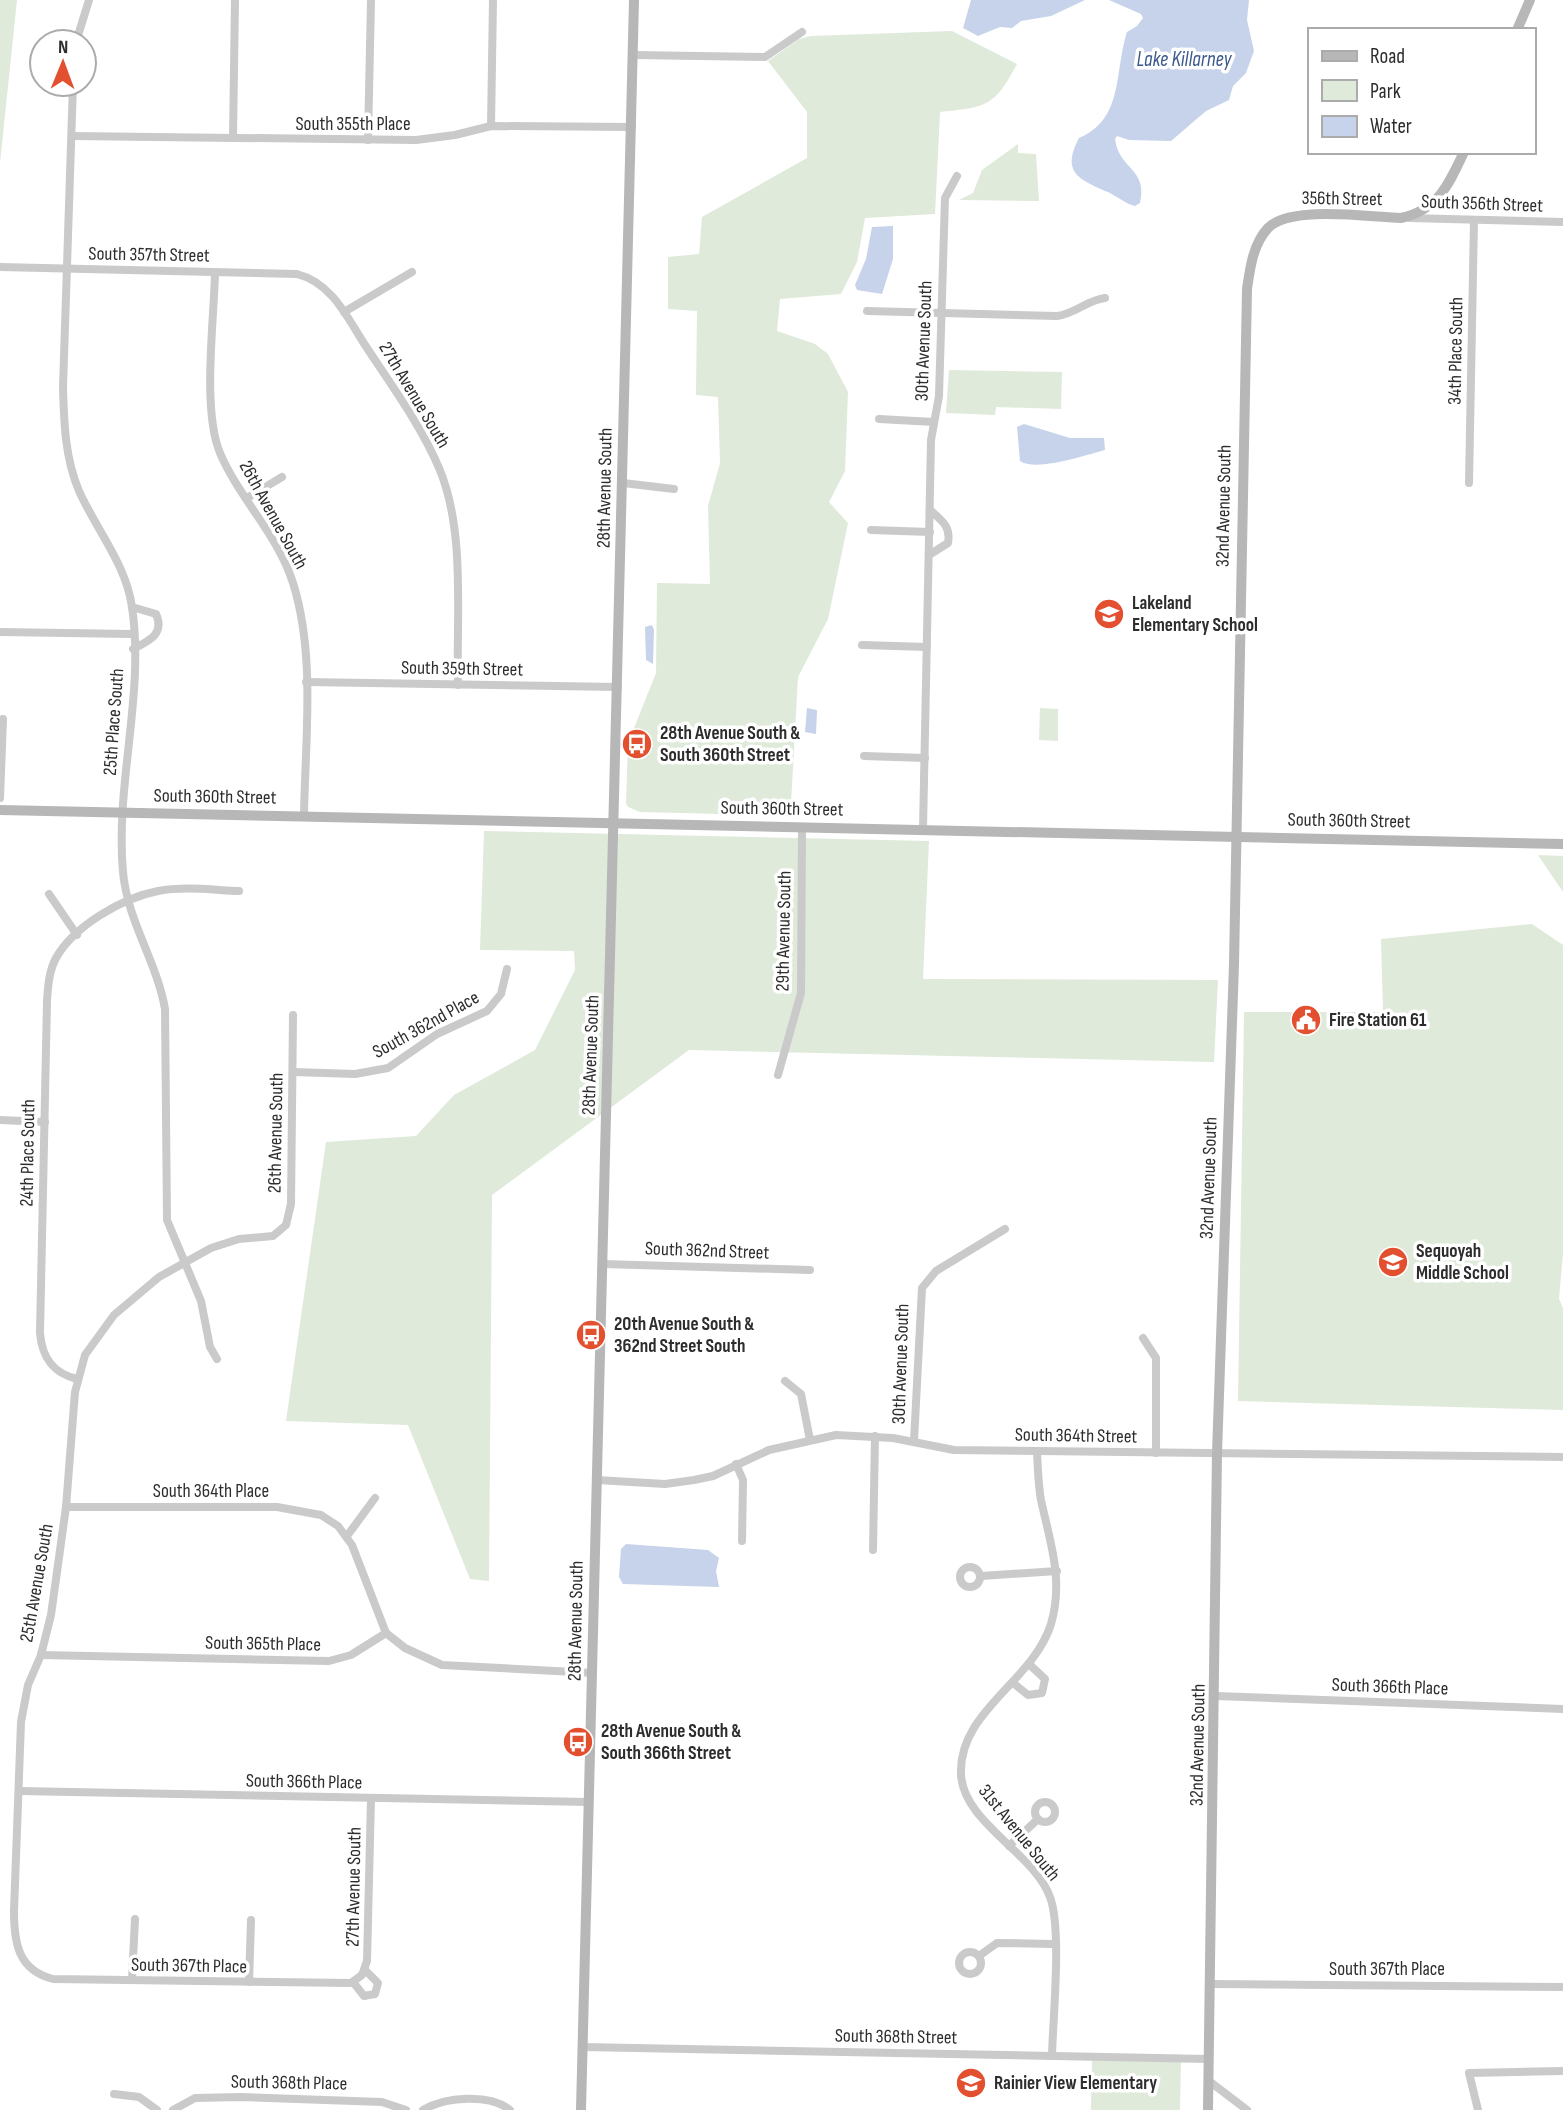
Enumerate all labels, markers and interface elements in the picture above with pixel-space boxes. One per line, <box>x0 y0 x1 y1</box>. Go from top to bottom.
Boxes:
north arrow <box>28 28 98 98</box>
legend <box>1308 28 1535 154</box>
text: N <box>58 36 69 59</box>
text: Road <box>1370 44 1405 69</box>
water label: Lake Killarney <box>1137 47 1233 72</box>
text: Park <box>1370 79 1401 104</box>
street label: South 355th Place <box>295 113 411 136</box>
text: Water <box>1370 114 1412 139</box>
street label: 356th Street <box>1301 187 1383 211</box>
street label: South 356th Street <box>1421 190 1543 218</box>
street label: South 357th Street <box>88 242 210 268</box>
street label: 30th Avenue South <box>910 280 938 402</box>
street label: 34th Place South <box>1444 297 1468 405</box>
street label: 27th Avenue South <box>373 338 455 452</box>
street label: 28th Avenue South <box>592 428 618 548</box>
street label: 32nd Avenue South <box>1211 445 1237 567</box>
street label: 26th Avenue South <box>234 457 312 573</box>
place label: Lakeland Elementary School <box>1132 592 1258 637</box>
school or university icon: Lakeland Elementary School <box>1092 597 1126 631</box>
street label: South 359th Street <box>401 656 523 682</box>
street label: 25th Place South <box>99 668 129 776</box>
place label: 28th Avenue South & South 360th Street <box>660 722 800 767</box>
bus stop icon: 28th Avenue South & South 360th Street <box>620 727 654 761</box>
street label: South 360th Street <box>153 784 277 810</box>
street label: South 360th Street <box>720 796 844 822</box>
street label: South 360th Street <box>1287 808 1411 834</box>
street label: 29th Avenue South <box>771 870 797 992</box>
street label: South 362nd Place <box>369 986 483 1064</box>
street label: 28th Avenue South <box>577 994 605 1116</box>
public building icon: Fire Station 61 <box>1289 1003 1323 1037</box>
place label: Fire Station 61 <box>1329 1009 1427 1032</box>
street label: 26th Avenue South <box>263 1073 289 1193</box>
street label: 24th Place South <box>16 1099 40 1207</box>
street label: 32nd Avenue South <box>1195 1117 1223 1239</box>
street label: South 362nd Street <box>644 1237 770 1265</box>
place label: Sequoyah Middle School <box>1416 1240 1509 1285</box>
school or university icon: Sequoyah Middle School <box>1376 1245 1410 1279</box>
street label: 30th Avenue South <box>887 1303 915 1425</box>
place label: 20th Avenue South & 362nd Street South <box>614 1313 754 1358</box>
bus stop icon: 20th Avenue South & 362nd Street South <box>574 1318 608 1352</box>
street label: South 364th Street <box>1015 1423 1138 1449</box>
street label: South 364th Place <box>153 1480 269 1503</box>
street label: 25th Avenue South <box>15 1522 59 1644</box>
street label: 28th Avenue South <box>563 1561 589 1681</box>
street label: South 365th Place <box>205 1631 321 1657</box>
street label: South 366th Place <box>1331 1673 1449 1701</box>
street label: 32nd Avenue South <box>1185 1684 1211 1806</box>
place label: 28th Avenue South & South 366th Street <box>601 1720 741 1765</box>
bus stop icon: 28th Avenue South & South 366th Street <box>561 1725 595 1759</box>
street label: South 366th Place <box>246 1769 362 1795</box>
street label: 31st Avenue South <box>973 1780 1065 1886</box>
street label: 27th Avenue South <box>341 1827 367 1947</box>
street label: South 367th Place <box>131 1953 247 1979</box>
street label: South 367th Place <box>1329 1958 1445 1981</box>
street label: South 368th Street <box>835 2024 958 2050</box>
school or university icon: Rainier View Elementary <box>954 2066 988 2100</box>
street label: South 368th Place <box>231 2070 347 2096</box>
place label: Rainier View Elementary <box>994 2072 1157 2095</box>

